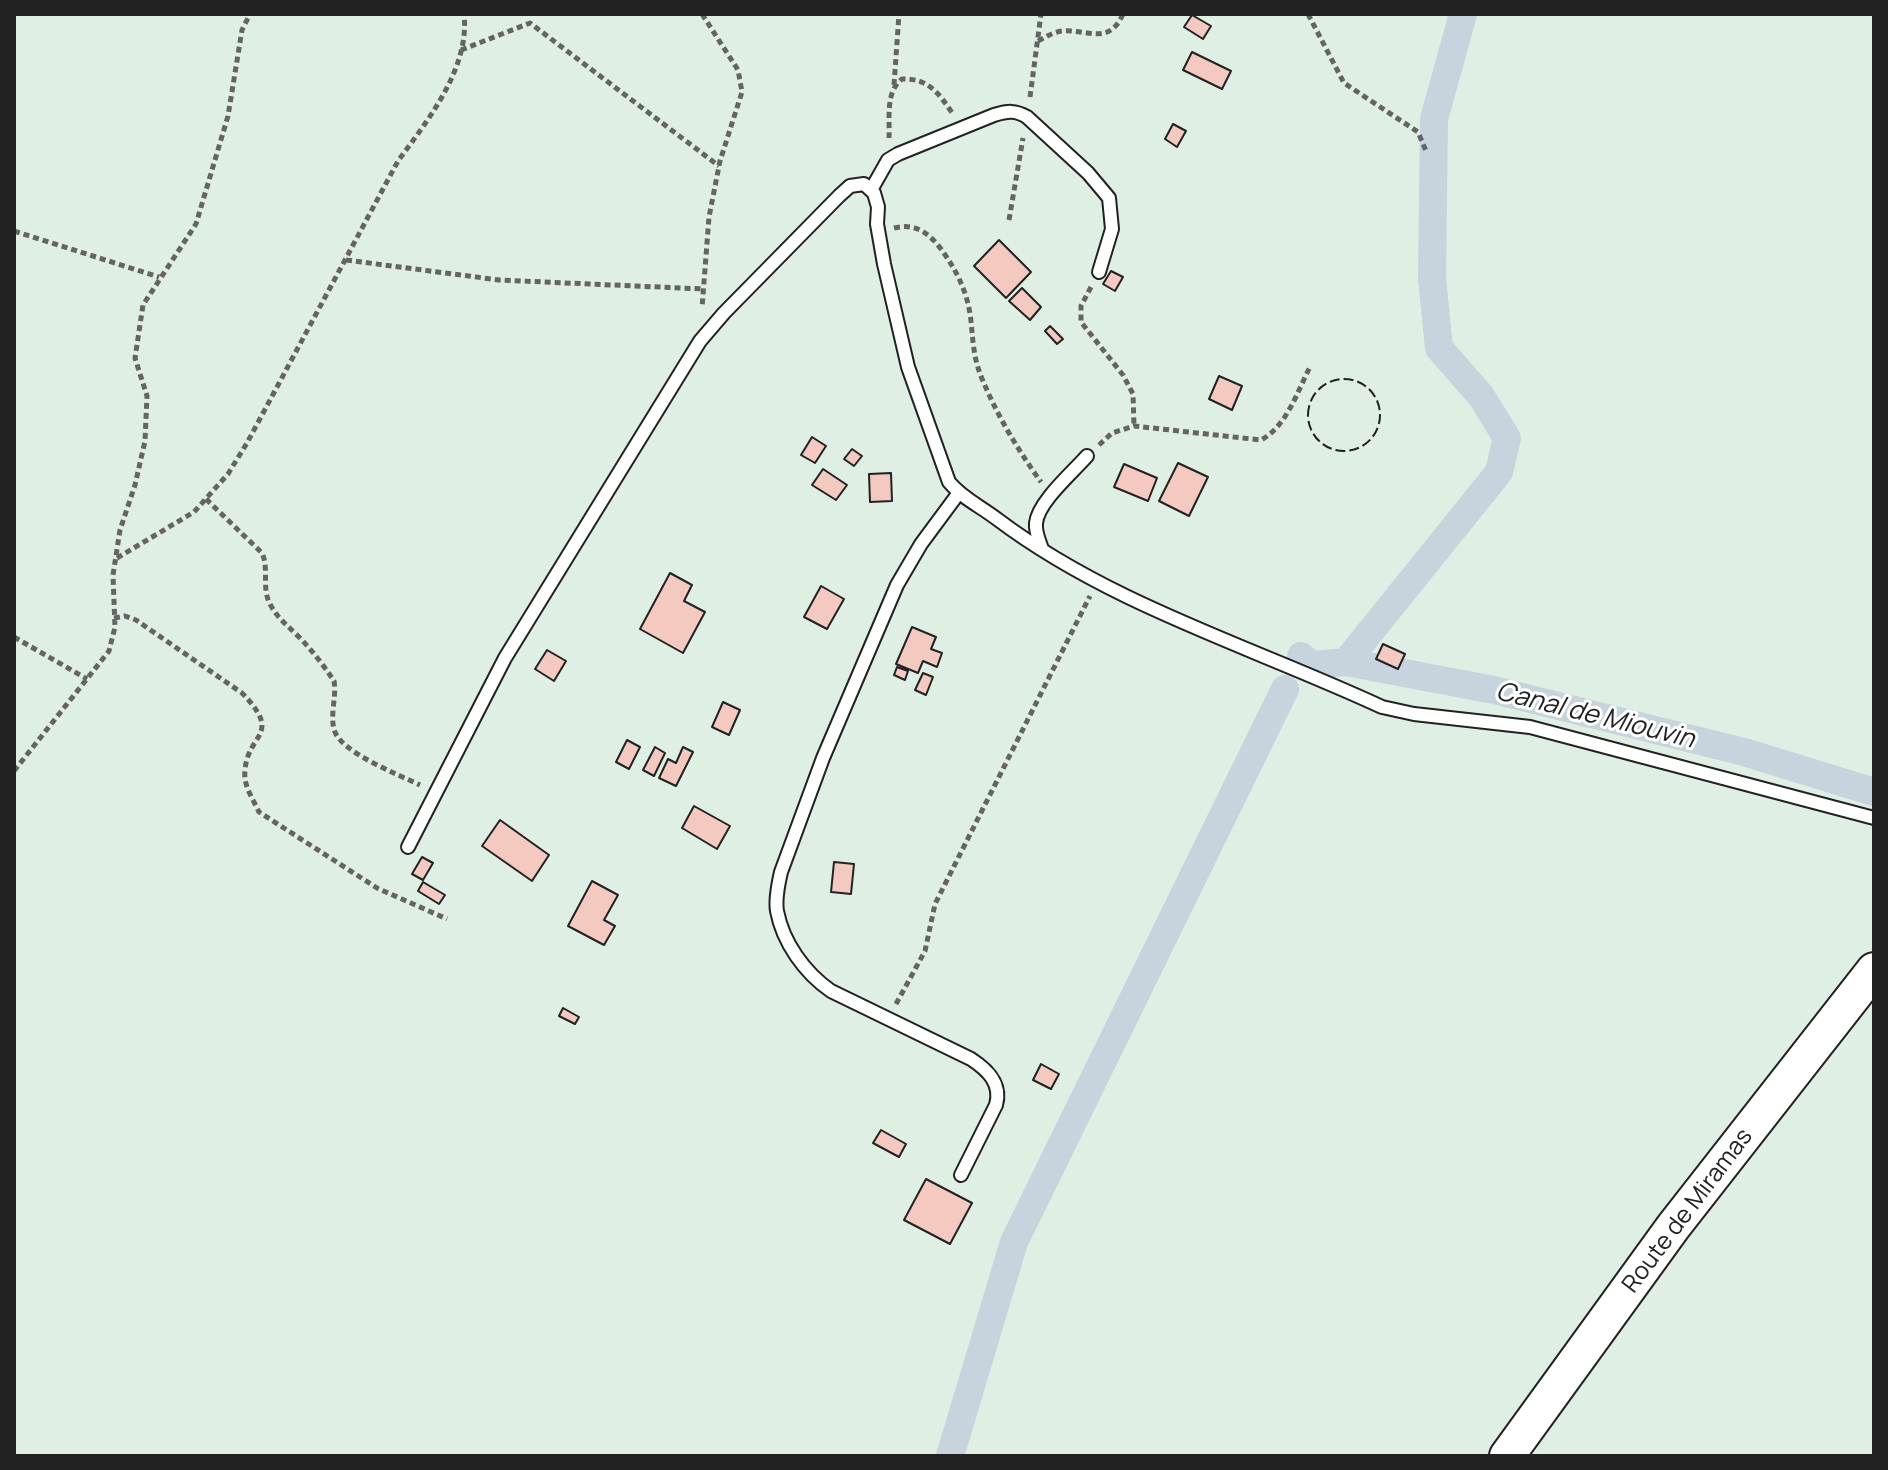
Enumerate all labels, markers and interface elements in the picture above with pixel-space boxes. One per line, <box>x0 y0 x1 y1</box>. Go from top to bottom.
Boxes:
water label: Canal de Miouvin <box>1493 676 1697 756</box>
street label: Route de Miramas <box>1617 1123 1759 1299</box>

